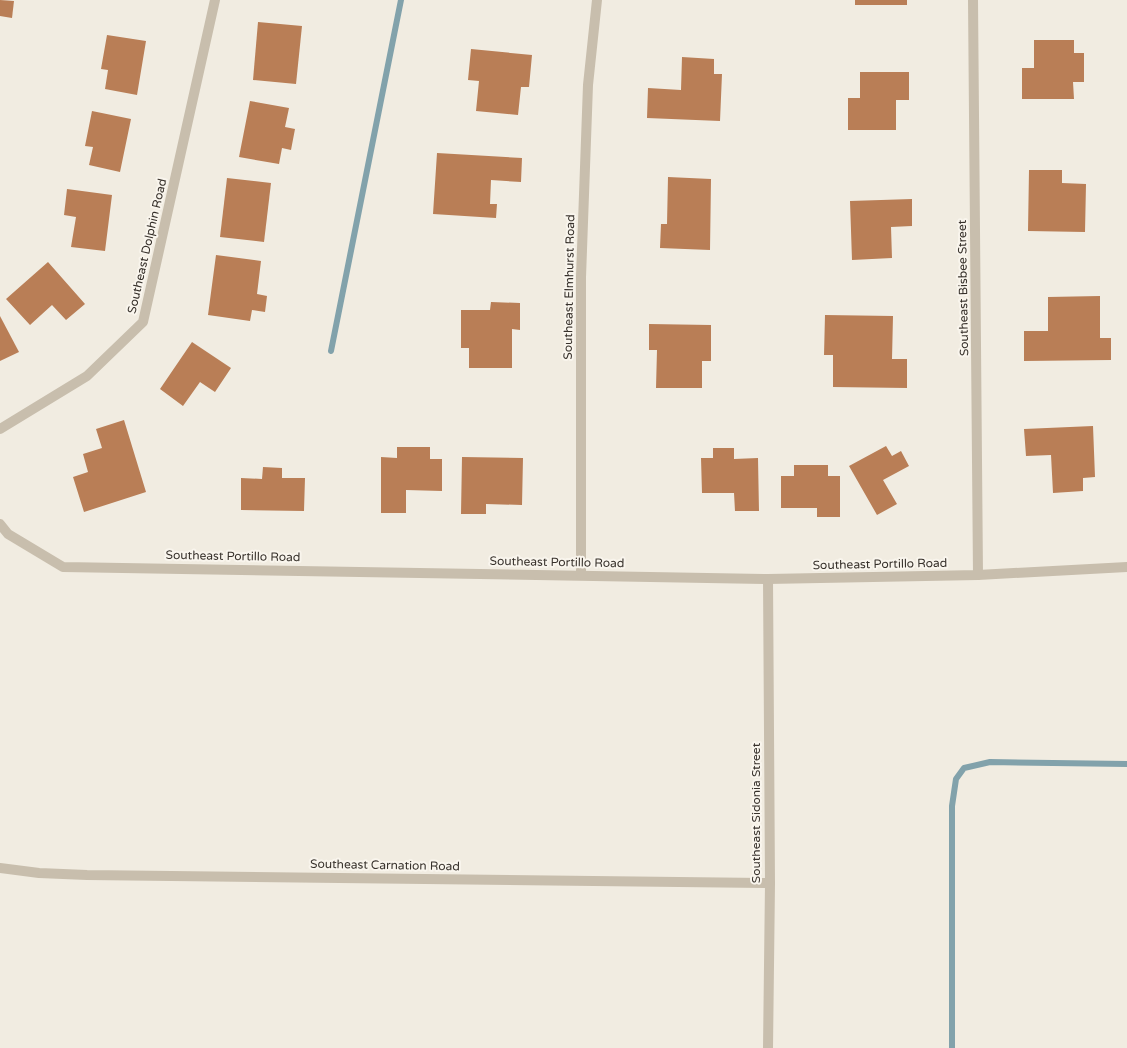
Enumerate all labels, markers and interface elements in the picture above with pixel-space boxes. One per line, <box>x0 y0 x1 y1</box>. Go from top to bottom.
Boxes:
street label: Southeast Dolphin Road <box>125 177 169 315</box>
street label: Southeast Elmhurst Road <box>561 214 577 360</box>
street label: Southeast Bisbee Street <box>955 219 971 356</box>
street label: Southeast Portillo Road <box>166 548 300 564</box>
street label: Southeast Portillo Road <box>490 554 624 570</box>
street label: Southeast Portillo Road <box>813 556 947 572</box>
street label: Southeast Sidonia Street <box>749 742 763 883</box>
street label: Southeast Carnation Road <box>310 857 460 873</box>

